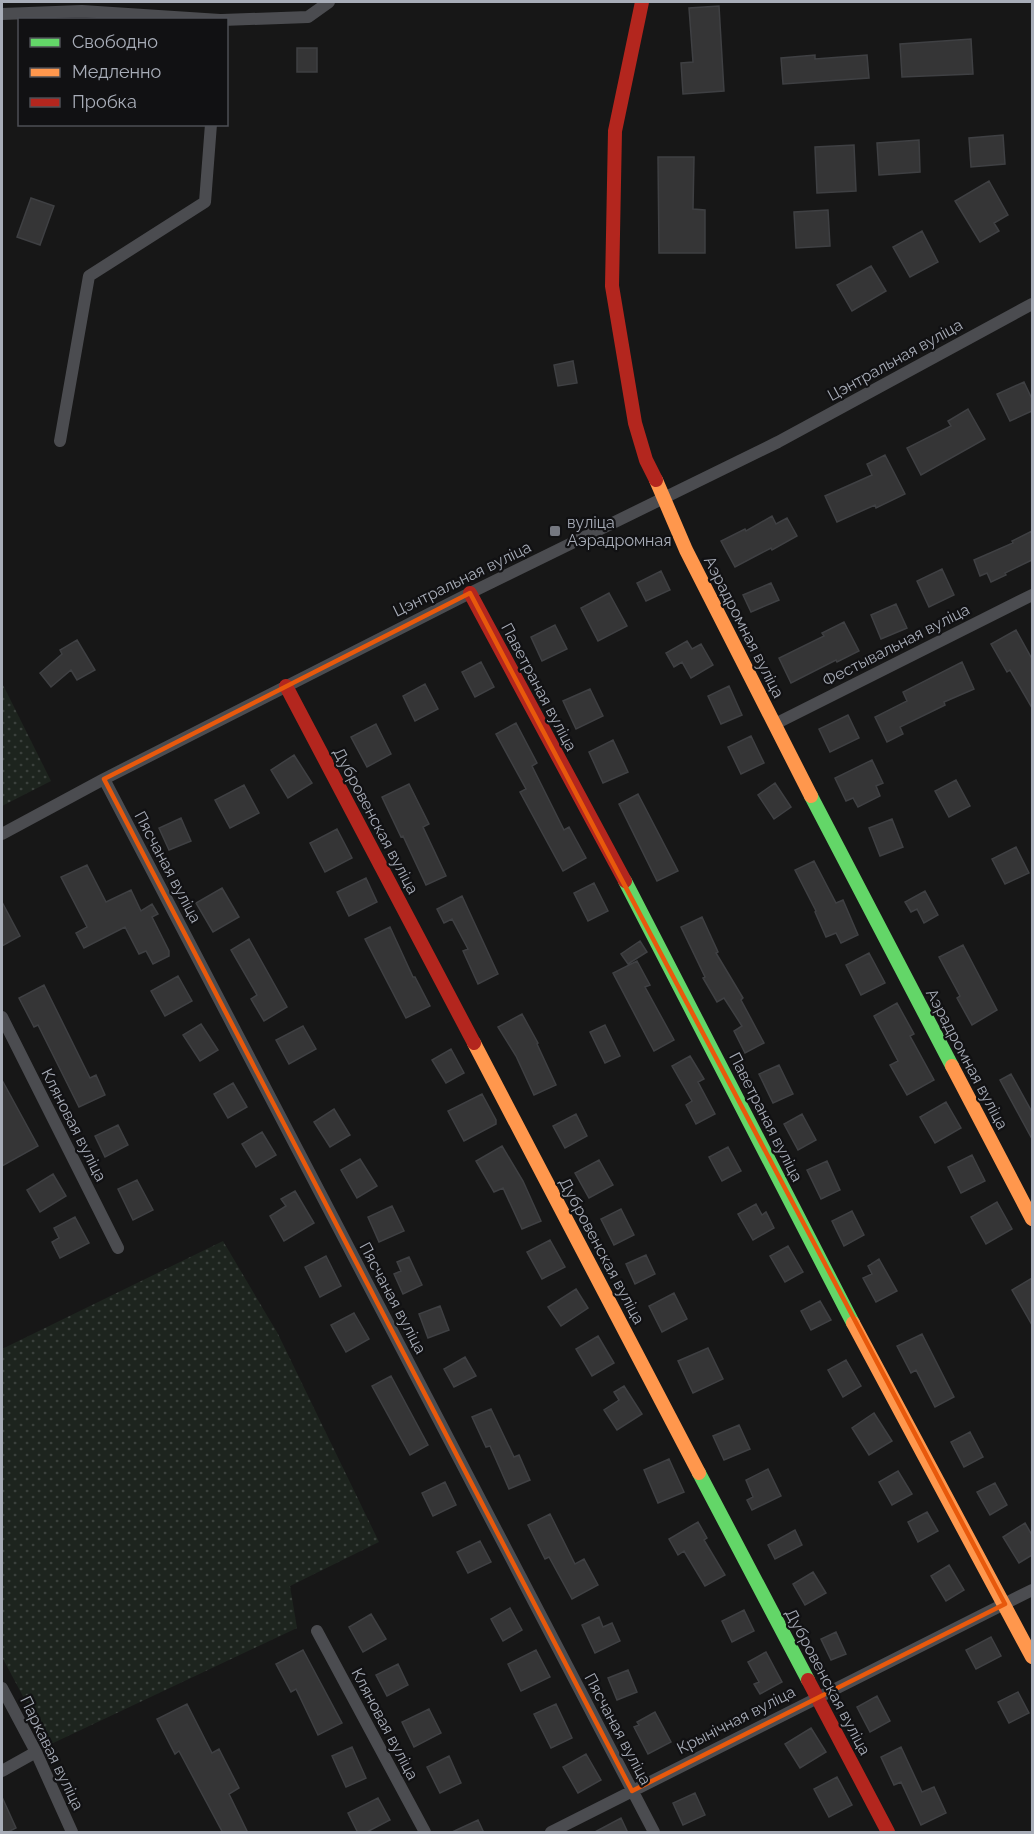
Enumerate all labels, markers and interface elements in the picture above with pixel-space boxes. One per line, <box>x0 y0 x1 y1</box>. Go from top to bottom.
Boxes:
legend <box>18 18 228 126</box>
text: Свободно <box>72 31 158 52</box>
text: Медленно <box>72 61 161 82</box>
text: Пробка <box>72 91 137 112</box>
street label: Цэнтральная вуліца <box>824 315 966 405</box>
place label: вуліца Аэрадромная <box>567 513 671 550</box>
marker: вуліца Аэрадромная <box>548 524 562 538</box>
street label: Цэнтральная вуліца <box>390 537 534 621</box>
street label: Аэрадромная вуліца <box>700 553 788 701</box>
street label: Фестывальная вуліца <box>819 600 973 690</box>
street label: Паветраная вуліца <box>497 620 581 754</box>
street label: Дубровенская вуліца <box>329 745 423 897</box>
street label: Пясчаная вуліца <box>131 808 205 926</box>
street label: Аэрадромная вуліца <box>922 986 1012 1132</box>
street label: Паветраная вуліца <box>725 1049 807 1185</box>
street label: Кляновая вуліца <box>37 1066 111 1184</box>
street label: Дубровенская вуліца <box>555 1175 649 1327</box>
street label: Пясчаная вуліца <box>356 1239 430 1357</box>
street label: Дубровенская вуліца <box>781 1606 875 1758</box>
street label: Кляновая вуліца <box>348 1665 422 1783</box>
street label: Пясчаная вуліца <box>581 1670 655 1788</box>
street label: Крынічная вуліца <box>674 1682 798 1758</box>
street label: Паркавая вуліца <box>16 1693 88 1813</box>

